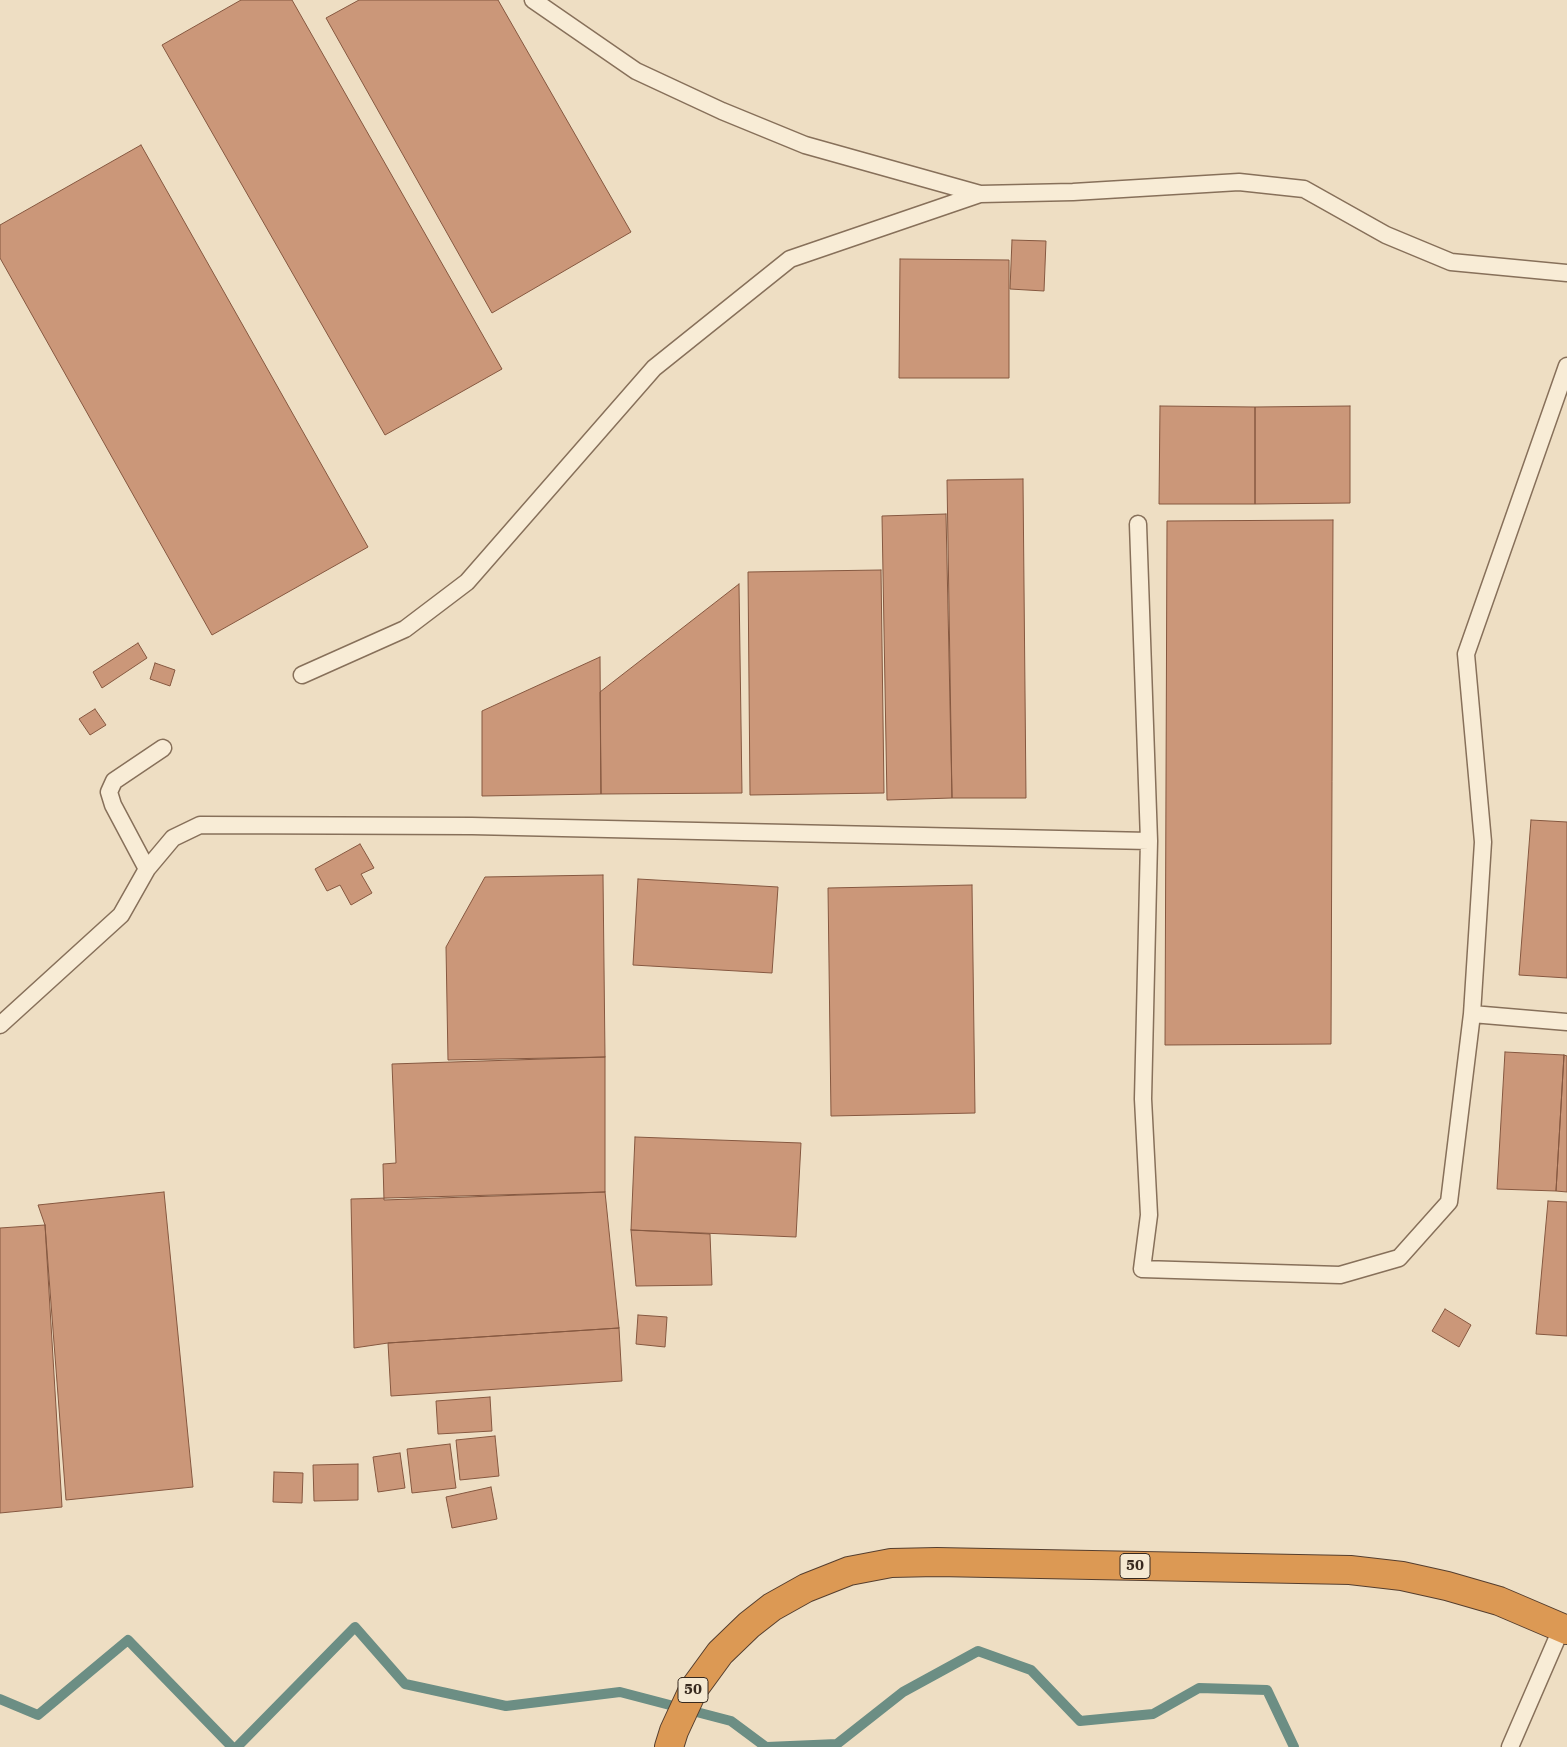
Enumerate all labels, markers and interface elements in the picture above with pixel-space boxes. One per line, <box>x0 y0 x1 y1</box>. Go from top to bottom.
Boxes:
road number: 50 <box>1120 1554 1150 1578</box>
road number: 50 <box>678 1678 708 1702</box>

